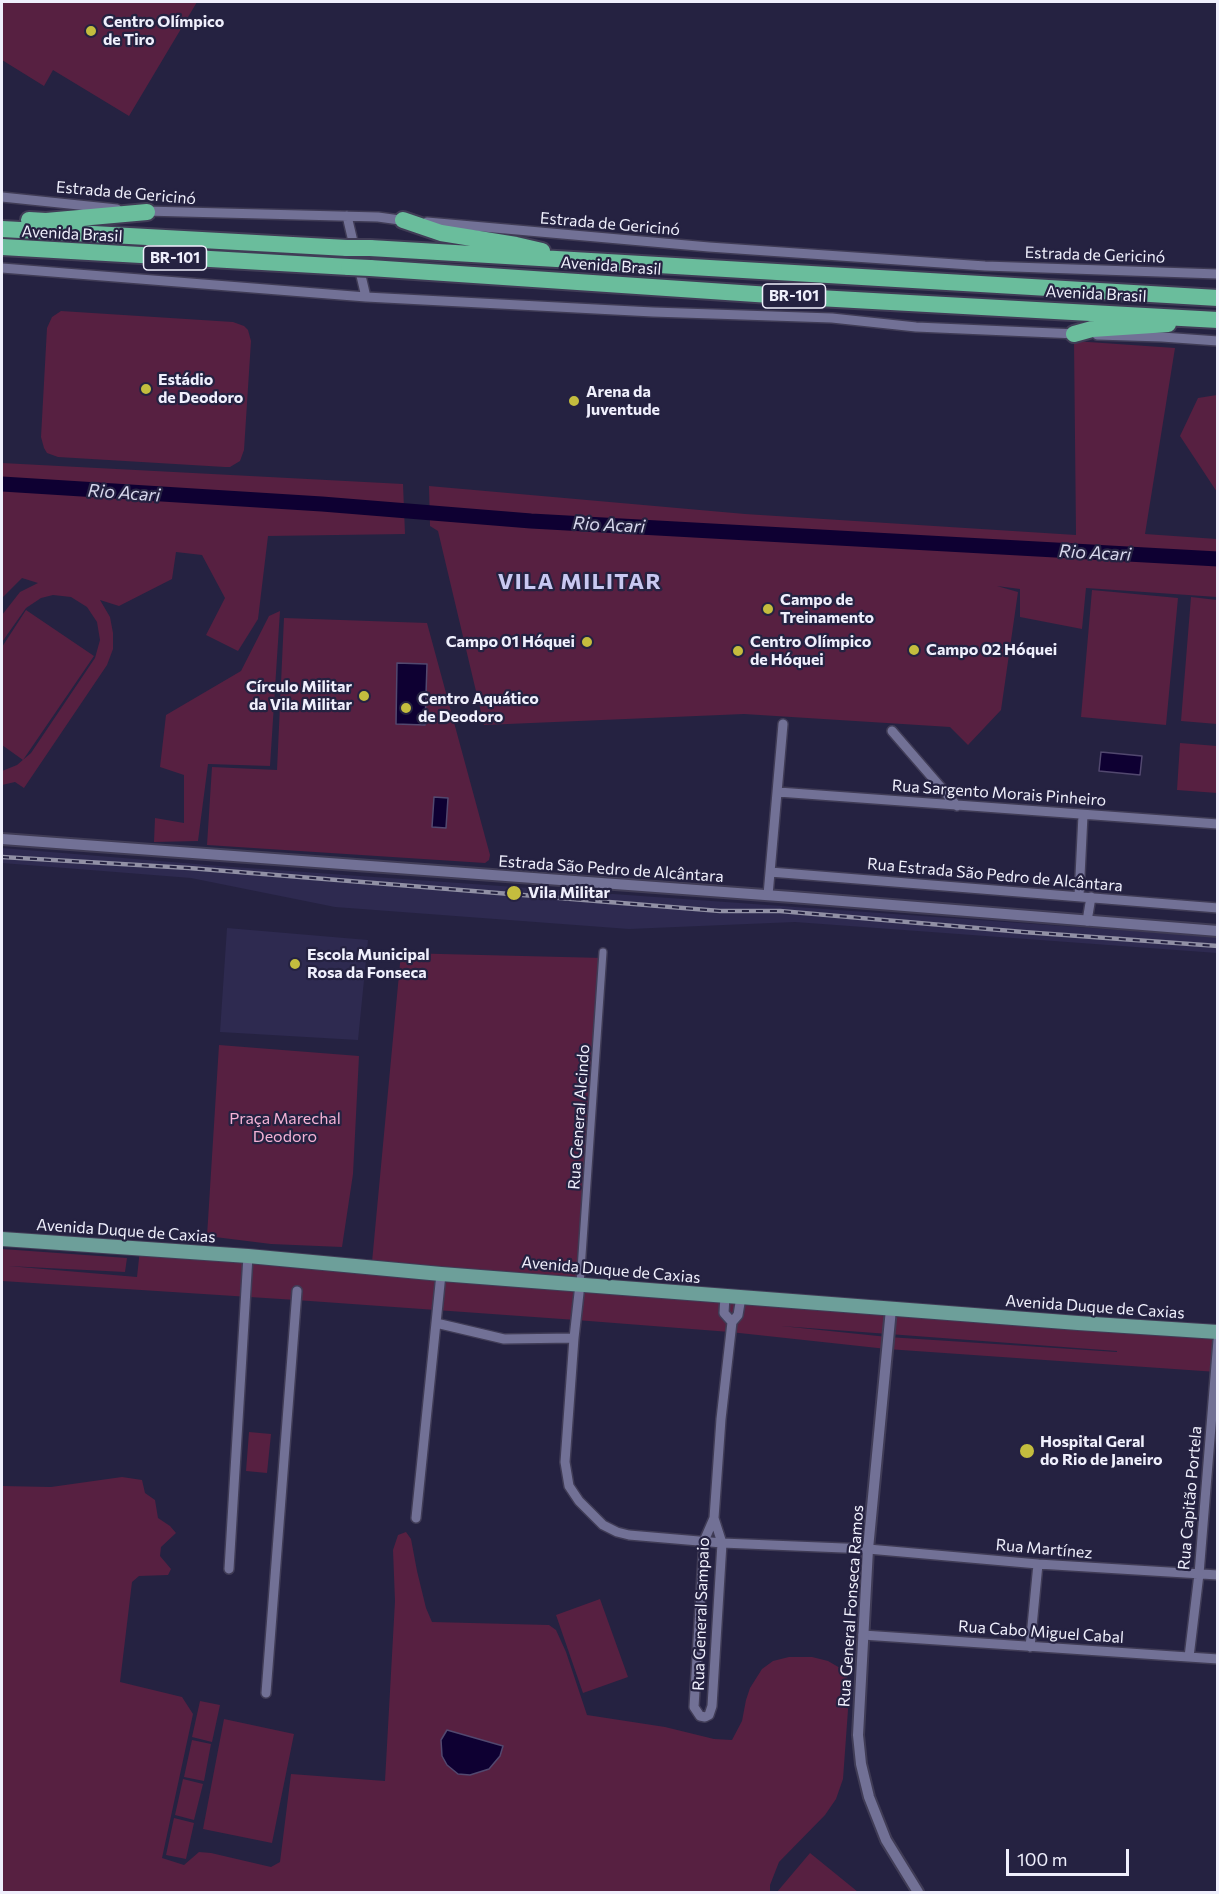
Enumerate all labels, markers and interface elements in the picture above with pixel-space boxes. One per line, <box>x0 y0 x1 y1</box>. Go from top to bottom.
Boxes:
place label: Centro Olímpico de Tiro <box>103 12 224 50</box>
marker: Centro Olímpico de Tiro <box>84 24 98 38</box>
street label: Estrada de Gericinó <box>55 177 197 209</box>
street label: Estrada de Gericinó <box>539 208 681 240</box>
street label: Avenida Brasil <box>21 222 123 246</box>
street label: Estrada de Gericinó <box>1024 243 1166 267</box>
road number: BR-101 <box>144 246 207 270</box>
street label: Avenida Brasil <box>560 253 662 279</box>
street label: Avenida Brasil <box>1045 282 1147 306</box>
road number: BR-101 <box>762 284 826 308</box>
place label: Estádio de Deodoro <box>158 370 243 408</box>
marker: Estádio de Deodoro <box>139 382 153 396</box>
place label: Arena da Juventude <box>586 382 660 420</box>
marker: Arena da Juventude <box>567 394 581 408</box>
water label: Rio Acari <box>87 480 161 506</box>
water label: Rio Acari <box>572 512 646 538</box>
water label: Rio Acari <box>1058 540 1132 566</box>
district label: VILA MILITAR <box>498 569 662 595</box>
place label: Campo de Treinamento <box>780 590 874 628</box>
marker: Campo de Treinamento <box>761 602 775 616</box>
place label: Campo 01 Hóquei <box>446 632 575 652</box>
place label: Centro Olímpico de Hóquei <box>750 632 871 670</box>
marker: Campo 01 Hóquei <box>580 635 594 649</box>
place label: Campo 02 Hóquei <box>926 640 1057 660</box>
marker: Campo 02 Hóquei <box>907 643 921 657</box>
marker: Centro Olímpico de Hóquei <box>731 644 745 658</box>
place label: Círculo Militar da Vila Militar <box>246 677 352 715</box>
marker: Círculo Militar da Vila Militar <box>357 689 371 703</box>
place label: Centro Aquático de Deodoro <box>418 689 539 727</box>
marker: Centro Aquático de Deodoro <box>399 701 413 715</box>
street label: Rua Sargento Morais Pinheiro <box>891 776 1107 810</box>
street label: Estrada São Pedro de Alcântara <box>498 852 724 886</box>
street label: Rua Estrada São Pedro de Alcântara <box>866 854 1124 896</box>
place label: Vila Militar <box>528 883 610 903</box>
marker: Vila Militar <box>505 884 523 902</box>
place label: Escola Municipal Rosa da Fonseca <box>307 945 430 983</box>
marker: Escola Municipal Rosa da Fonseca <box>288 957 302 971</box>
street label: Rua General Alcindo <box>564 1044 594 1190</box>
park label: Praça Marechal Deodoro <box>229 1109 341 1147</box>
street label: Avenida Duque de Caxias <box>36 1215 216 1247</box>
street label: Avenida Duque de Caxias <box>521 1253 701 1287</box>
street label: Avenida Duque de Caxias <box>1005 1291 1185 1323</box>
street label: Rua Capitão Portela <box>1174 1425 1206 1571</box>
place label: Hospital Geral do Rio de Janeiro <box>1040 1432 1163 1470</box>
marker: Hospital Geral do Rio de Janeiro <box>1018 1442 1036 1460</box>
street label: Rua General Fonseca Ramos <box>834 1504 868 1708</box>
street label: Rua Martínez <box>995 1535 1093 1563</box>
street label: Rua General Sampaio <box>689 1537 713 1691</box>
street label: Rua Cabo Miguel Cabal <box>957 1617 1125 1647</box>
scale bar <box>1009 1837 1132 1875</box>
text: 100 m <box>1017 1848 1067 1870</box>

